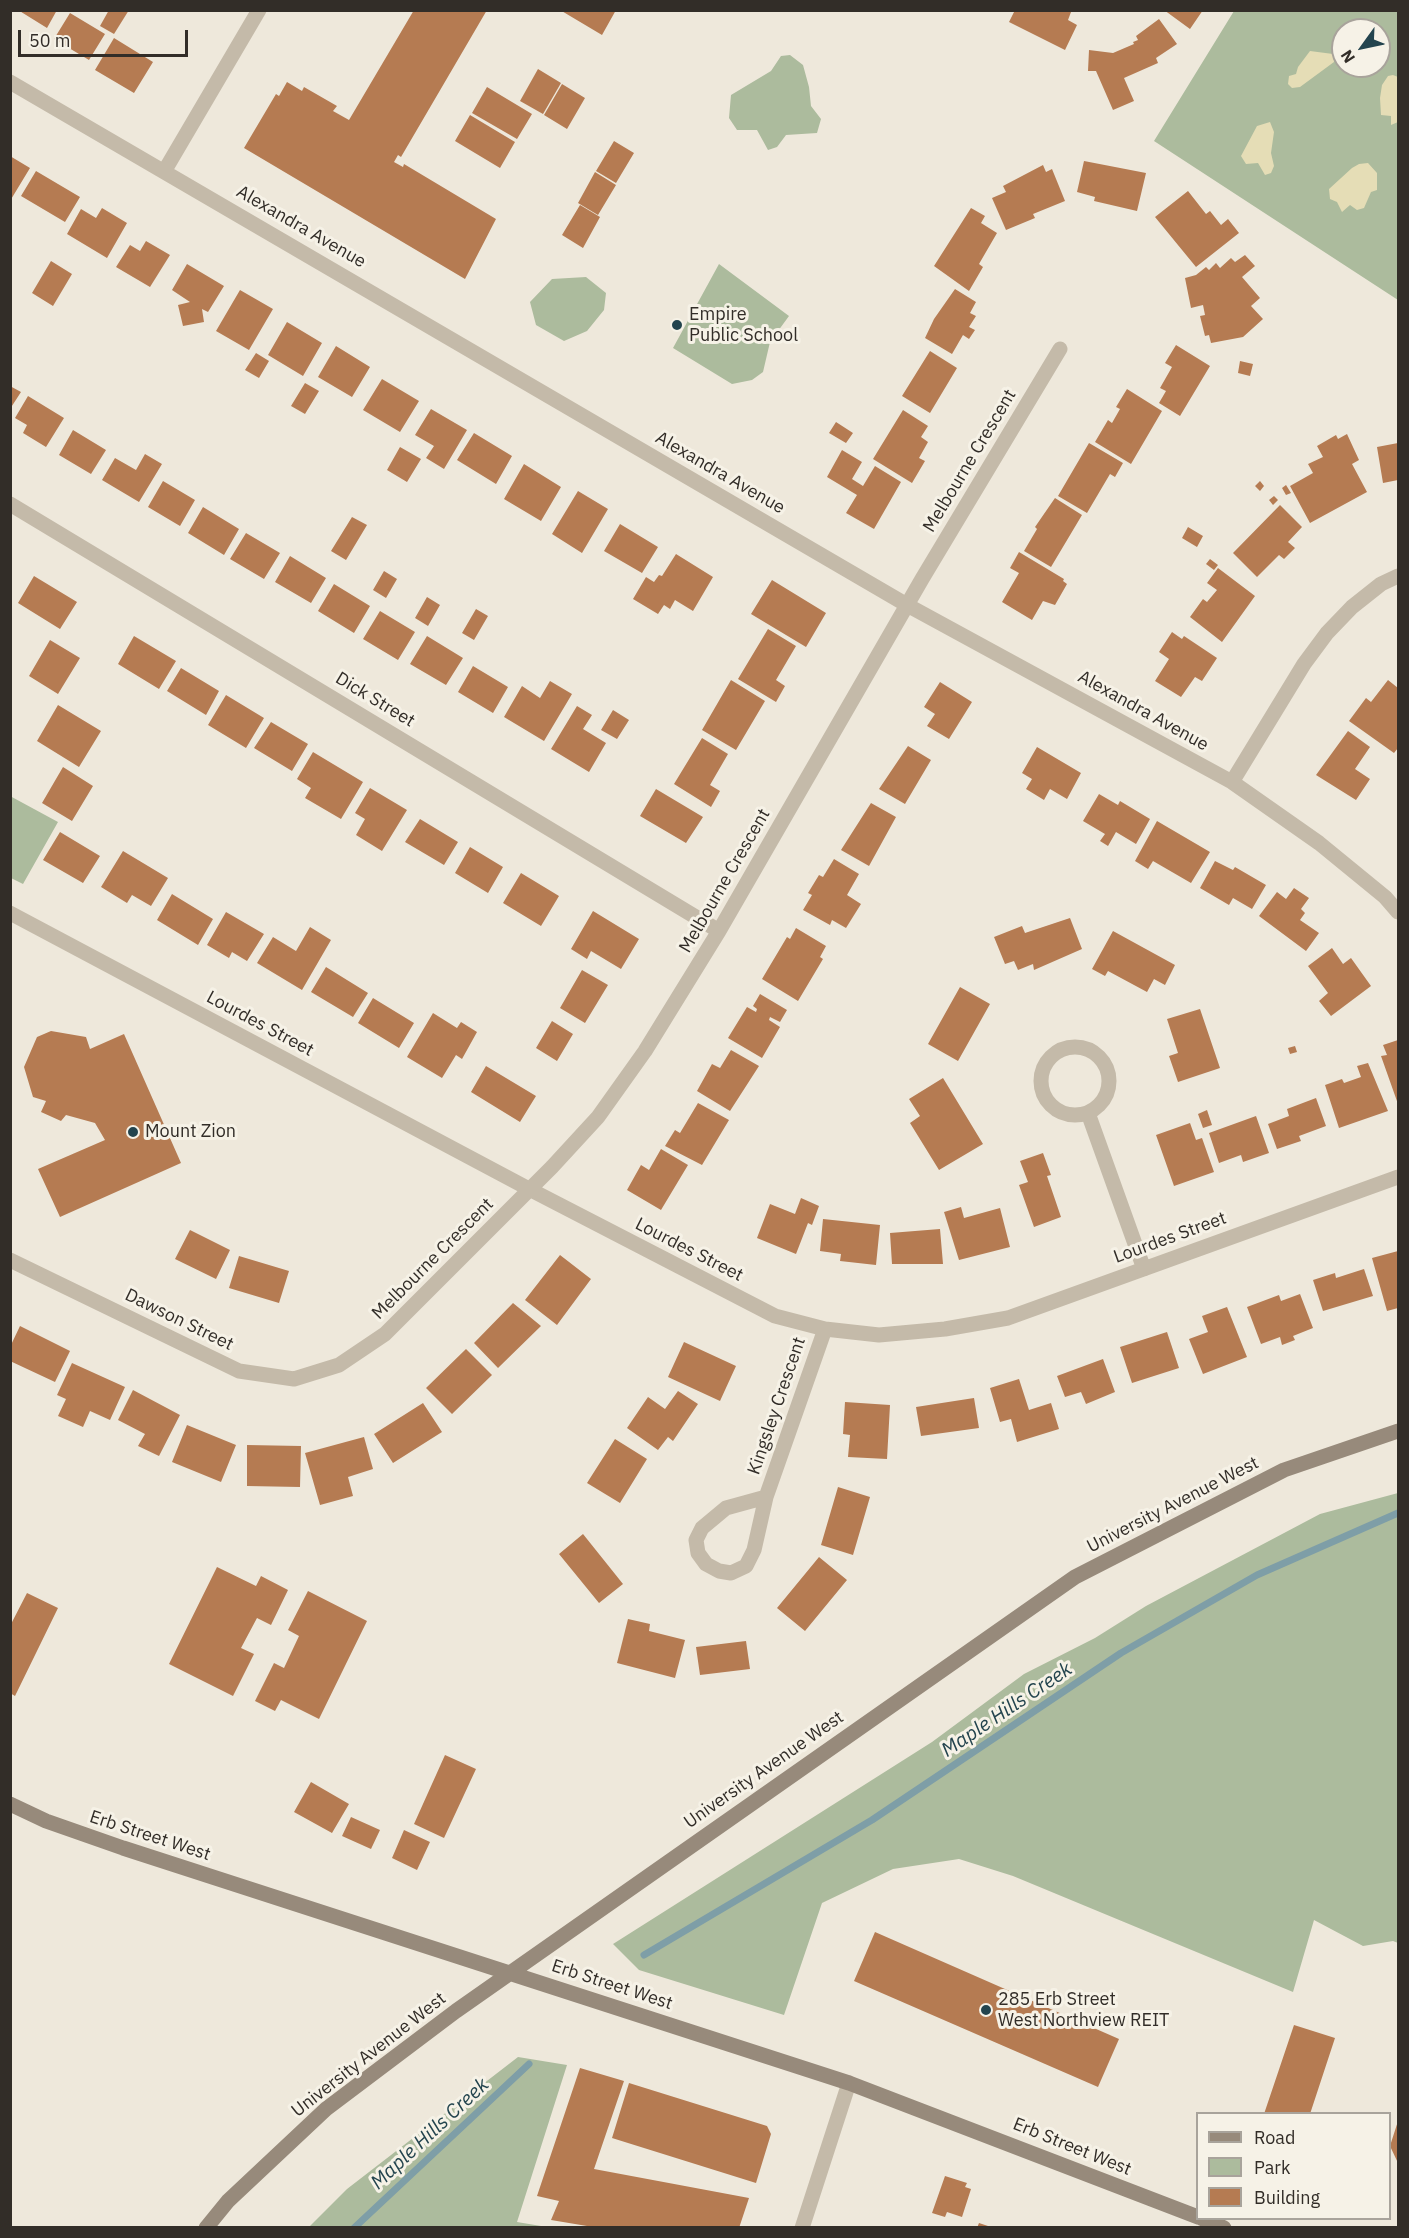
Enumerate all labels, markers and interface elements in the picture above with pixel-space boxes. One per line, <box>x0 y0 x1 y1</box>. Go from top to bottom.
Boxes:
scale bar <box>21 18 190 56</box>
north arrow <box>1331 18 1391 78</box>
text: 50 m <box>29 29 71 52</box>
text: N <box>1336 46 1359 67</box>
street label: Alexandra Avenue <box>232 181 370 273</box>
place label: Empire Public School <box>689 304 798 346</box>
marker: Empire Public School <box>670 318 684 332</box>
street label: Melbourne Crescent <box>919 386 1021 536</box>
street label: Alexandra Avenue <box>651 427 789 519</box>
street label: Alexandra Avenue <box>1074 666 1212 756</box>
street label: Dick Street <box>331 668 419 732</box>
street label: Melbourne Crescent <box>675 805 775 957</box>
street label: Lourdes Street <box>203 987 317 1061</box>
place label: Mount Zion <box>145 1121 236 1143</box>
marker: Mount Zion <box>126 1125 140 1139</box>
street label: Melbourne Crescent <box>368 1194 498 1324</box>
street label: Lourdes Street <box>1111 1208 1229 1268</box>
street label: Lourdes Street <box>631 1214 747 1286</box>
street label: Dawson Street <box>121 1284 237 1356</box>
street label: Kingsley Crescent <box>743 1334 811 1478</box>
street label: University Avenue West <box>1083 1452 1263 1558</box>
water label: Maple Hills Creek <box>937 1657 1077 1763</box>
street label: University Avenue West <box>680 1707 848 1833</box>
street label: Erb Street West <box>87 1806 213 1866</box>
street label: Erb Street West <box>549 1955 675 2015</box>
street label: University Avenue West <box>288 1988 450 2122</box>
place label: 285 Erb Street West Northview REIT <box>998 1989 1169 2032</box>
marker: 285 Erb Street West Northview REIT <box>979 2003 993 2017</box>
water label: Maple Hills Creek <box>366 2073 494 2195</box>
legend <box>1196 2112 1391 2220</box>
street label: Erb Street West <box>1010 2113 1134 2181</box>
text: Road <box>1254 2126 1295 2149</box>
text: Park <box>1254 2156 1290 2179</box>
text: Building <box>1254 2186 1320 2209</box>

